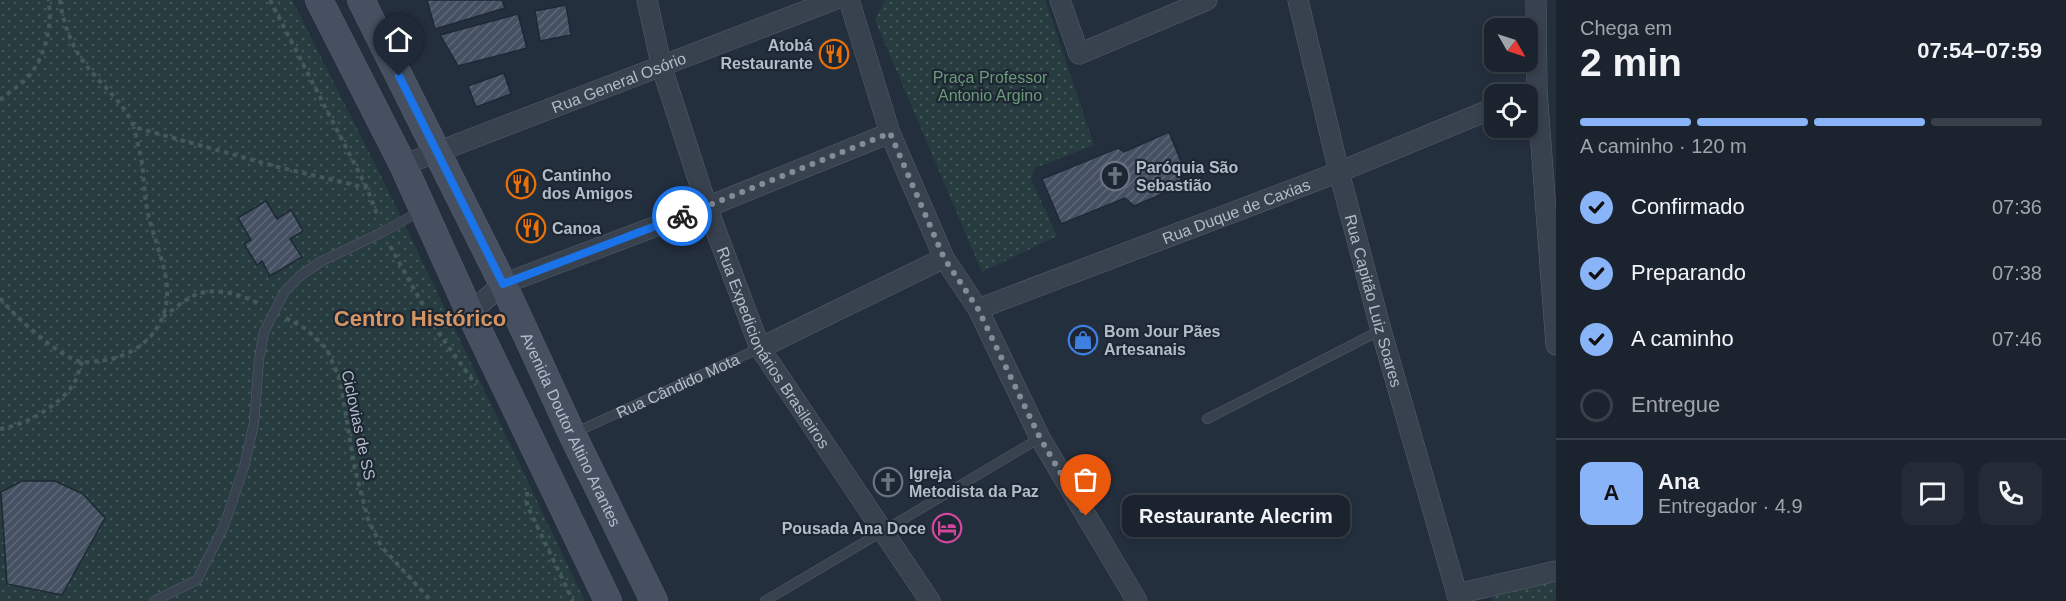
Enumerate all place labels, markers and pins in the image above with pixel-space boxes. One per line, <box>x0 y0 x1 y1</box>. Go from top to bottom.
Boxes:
pin <box>373 14 424 76</box>
place label: Atobá Restaurante <box>721 37 813 72</box>
restaurant icon: Atobá Restaurante <box>818 38 850 70</box>
place label: Paróquia São Sebastião <box>1136 159 1238 194</box>
church icon: Paróquia São Sebastião <box>1099 160 1131 192</box>
place label: Cantinho dos Amigos <box>542 167 633 202</box>
restaurant icon: Cantinho dos Amigos <box>505 168 537 200</box>
restaurant icon: Canoa <box>515 212 547 244</box>
place label: Canoa <box>552 220 601 237</box>
place label: Bom Jour Pães Artesanais <box>1104 323 1221 358</box>
shop icon: Bom Jour Pães Artesanais <box>1067 324 1099 356</box>
pin <box>1060 454 1111 516</box>
place label: Igreja Metodista da Paz <box>909 465 1039 500</box>
church icon: Igreja Metodista da Paz <box>872 466 904 498</box>
callout: Restaurante Alecrim <box>1122 495 1350 537</box>
hotel icon: Pousada Ana Doce <box>931 512 963 544</box>
place label: Pousada Ana Doce <box>782 520 926 537</box>

